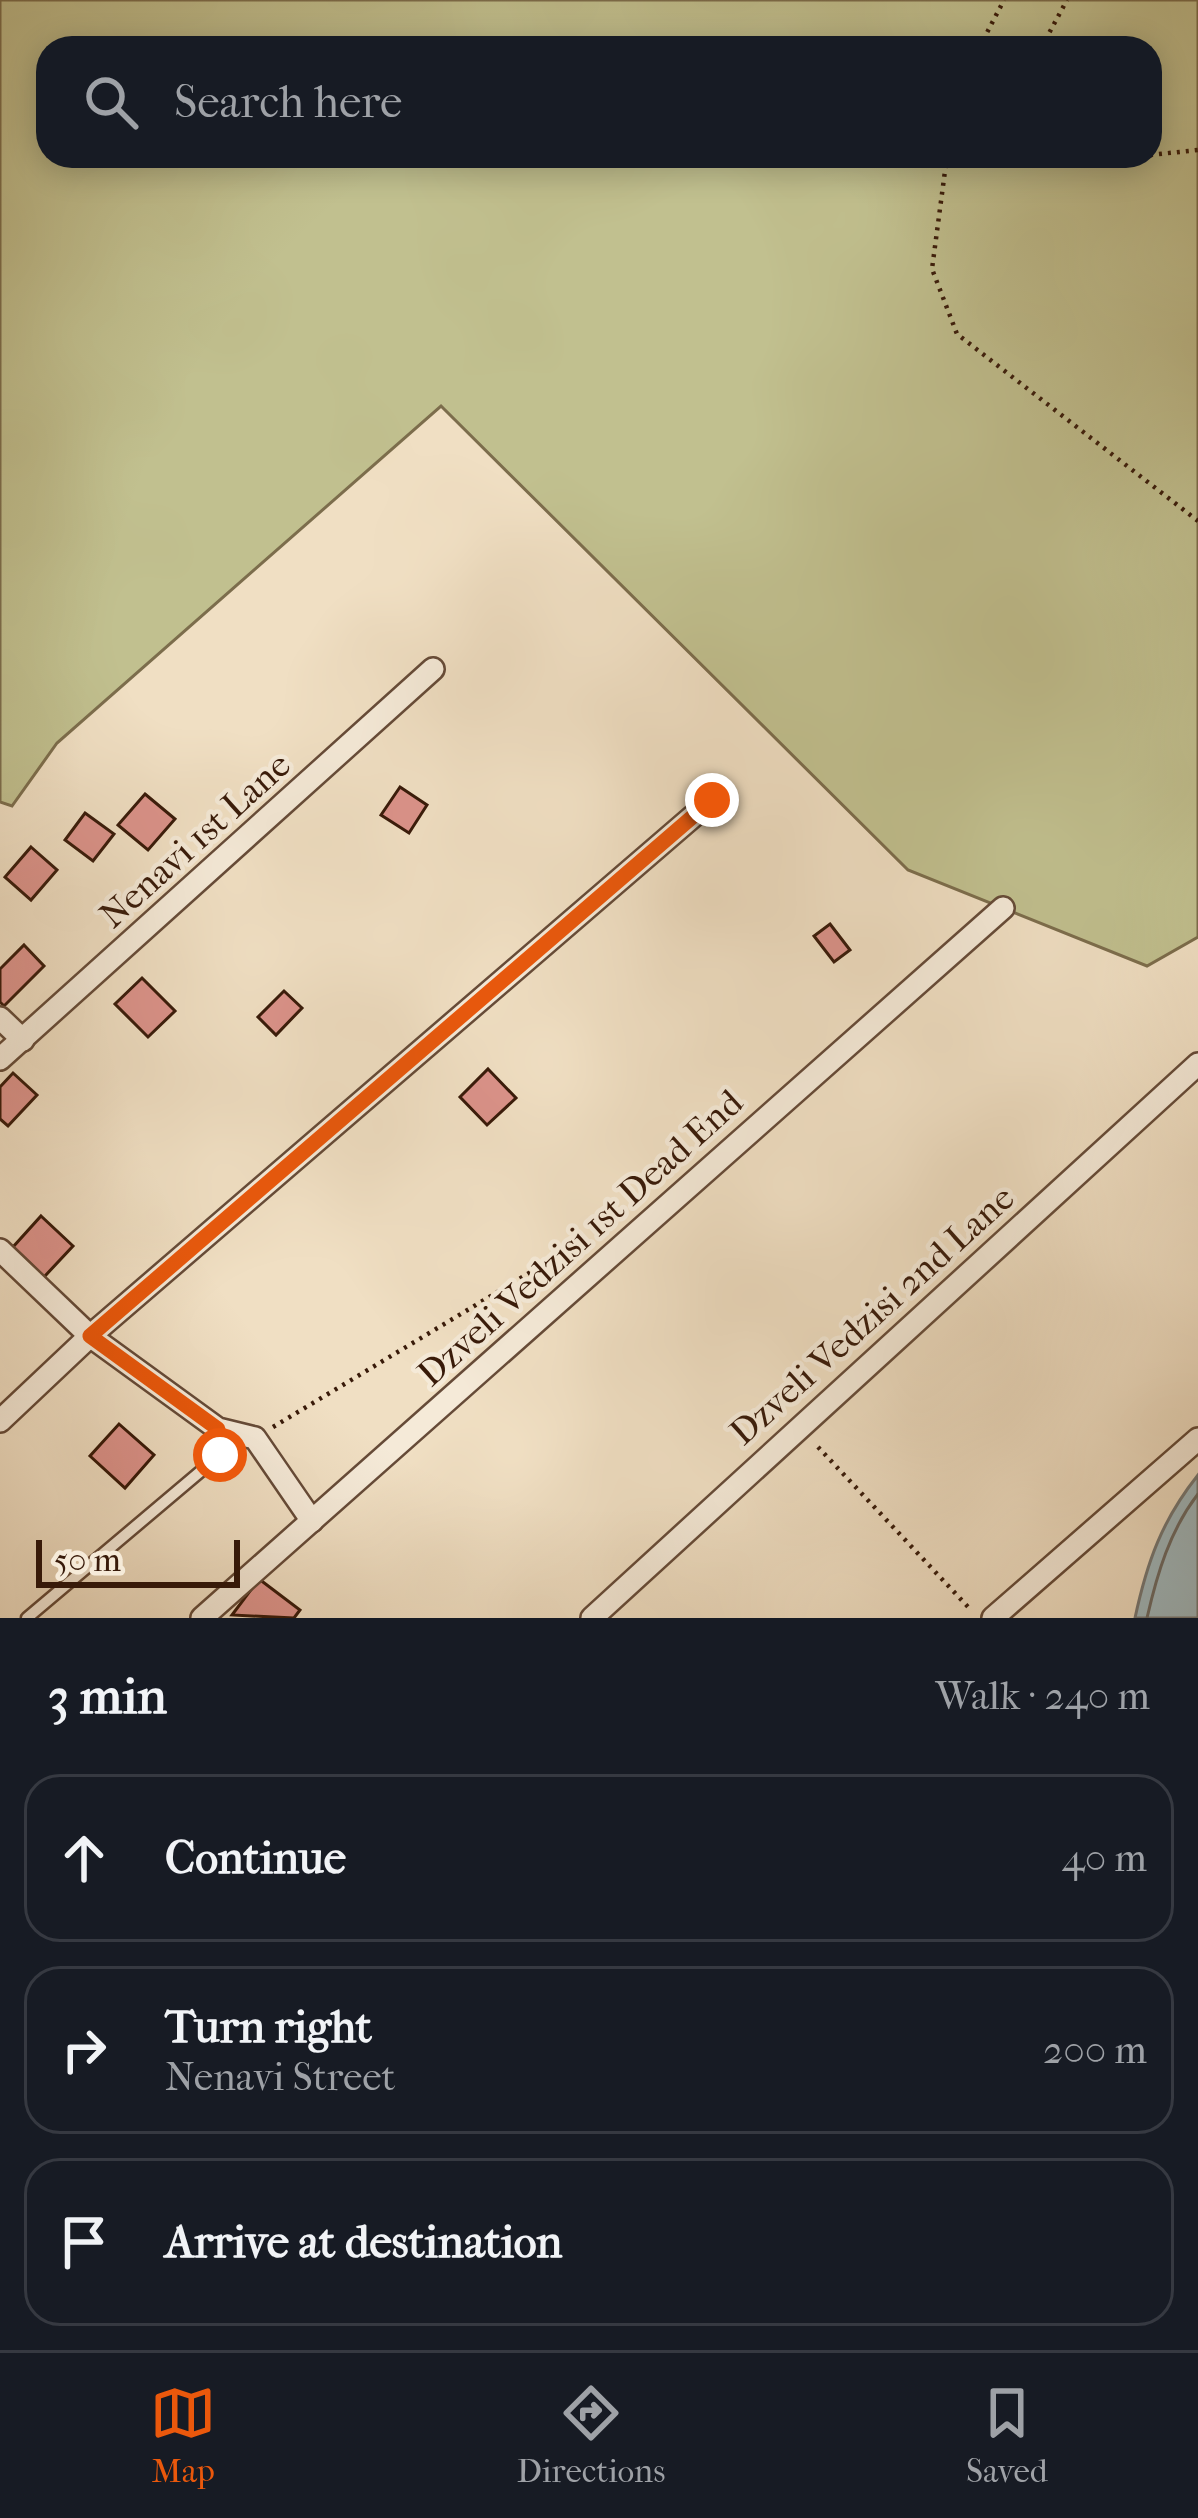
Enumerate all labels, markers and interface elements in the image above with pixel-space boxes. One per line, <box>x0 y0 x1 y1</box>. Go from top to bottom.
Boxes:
search box <box>36 36 1162 168</box>
icon: search <box>78 69 144 135</box>
text: Search here <box>174 76 402 129</box>
street label: Nenavi 1st Lane <box>91 744 299 936</box>
route end <box>685 773 739 827</box>
street label: Dzveli Vedzisi 1st Dead End <box>409 1081 751 1395</box>
street label: Dzveli Vedzisi 2nd Lane <box>721 1177 1023 1453</box>
route start <box>193 1428 247 1482</box>
scale bar <box>36 1534 240 1587</box>
text: 50 m <box>54 1541 121 1580</box>
text: 3 min <box>48 1666 167 1726</box>
text: Walk · 240 m <box>935 1673 1150 1719</box>
icon: ahead <box>51 1825 117 1891</box>
text: Continue <box>165 1832 346 1885</box>
text: 40 m <box>1062 1835 1147 1881</box>
text: Turn right <box>165 2001 372 2054</box>
icon: right <box>51 2017 117 2083</box>
text: 200 m <box>1043 2027 1147 2073</box>
text: Nenavi Street <box>165 2054 396 2100</box>
icon: arrive <box>51 2209 117 2275</box>
text: Arrive at destination <box>165 2216 562 2269</box>
tab: Map <box>150 2380 216 2491</box>
tab: Directions <box>517 2380 665 2491</box>
tab: Saved <box>966 2380 1048 2491</box>

